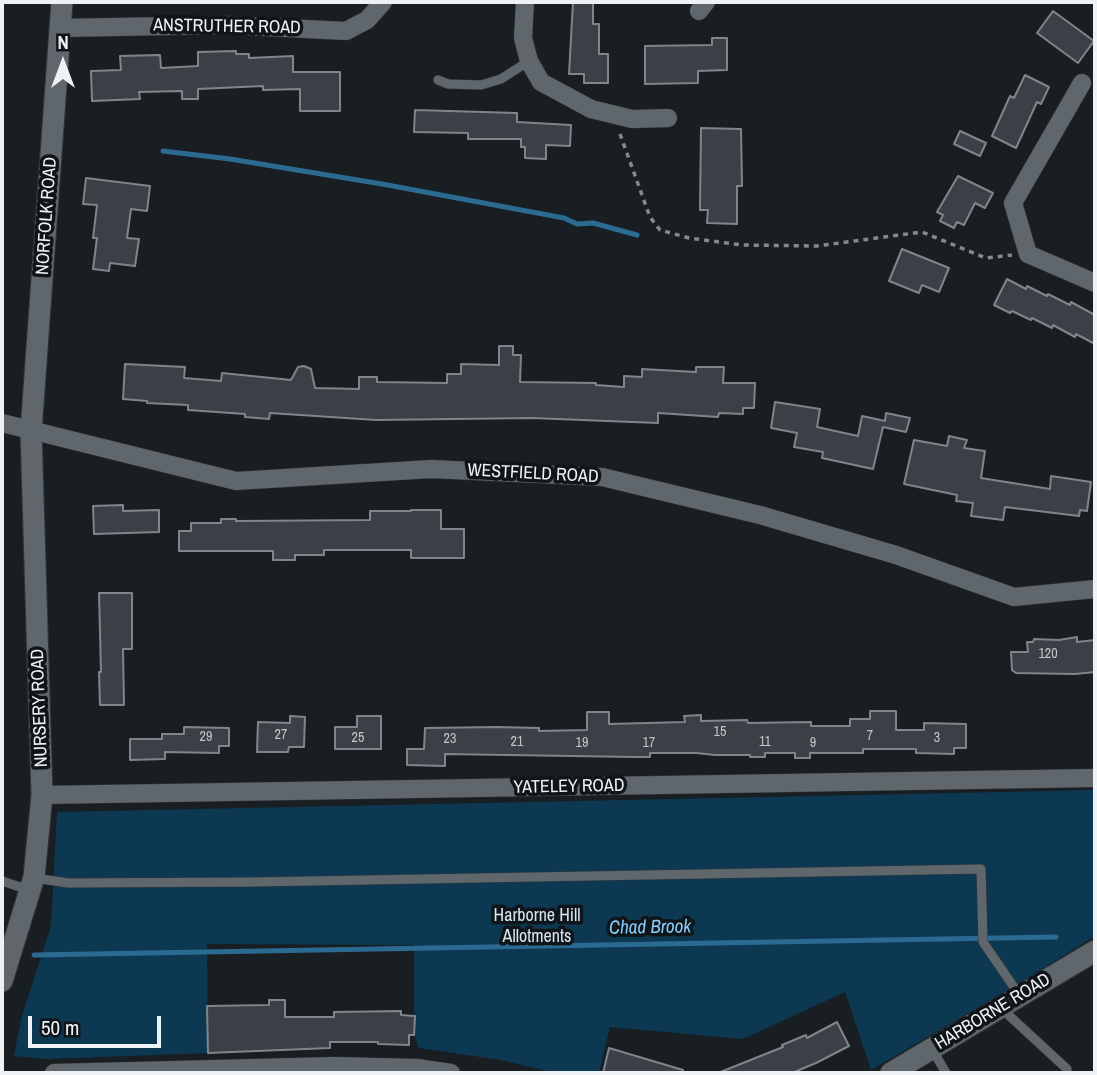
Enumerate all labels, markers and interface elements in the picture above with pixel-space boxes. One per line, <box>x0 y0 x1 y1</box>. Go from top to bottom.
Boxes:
street label: ANSTRUTHER ROAD <box>153 15 301 39</box>
north arrow <box>28 28 98 98</box>
text: N <box>57 29 69 55</box>
street label: NORFOLK ROAD <box>32 156 62 276</box>
street label: WESTFIELD ROAD <box>467 460 599 488</box>
house number: 120 <box>1038 646 1058 662</box>
street label: NURSERY ROAD <box>27 648 53 768</box>
house number: 15 <box>714 724 726 740</box>
house number: 27 <box>275 727 287 743</box>
house number: 7 <box>867 728 873 744</box>
house number: 29 <box>200 729 212 745</box>
house number: 25 <box>352 730 364 746</box>
house number: 3 <box>934 730 940 746</box>
house number: 23 <box>444 731 456 747</box>
house number: 21 <box>511 734 523 750</box>
house number: 11 <box>759 734 771 750</box>
house number: 19 <box>576 735 588 751</box>
house number: 17 <box>643 735 655 751</box>
house number: 9 <box>810 735 816 751</box>
street label: YATELEY ROAD <box>513 775 625 799</box>
park label: Harborne Hill Allotments <box>494 905 580 948</box>
water label: Chad Brook <box>609 916 691 940</box>
street label: HARBORNE ROAD <box>932 969 1054 1055</box>
scale bar <box>32 1002 164 1046</box>
text: 50 m <box>41 1013 79 1042</box>

